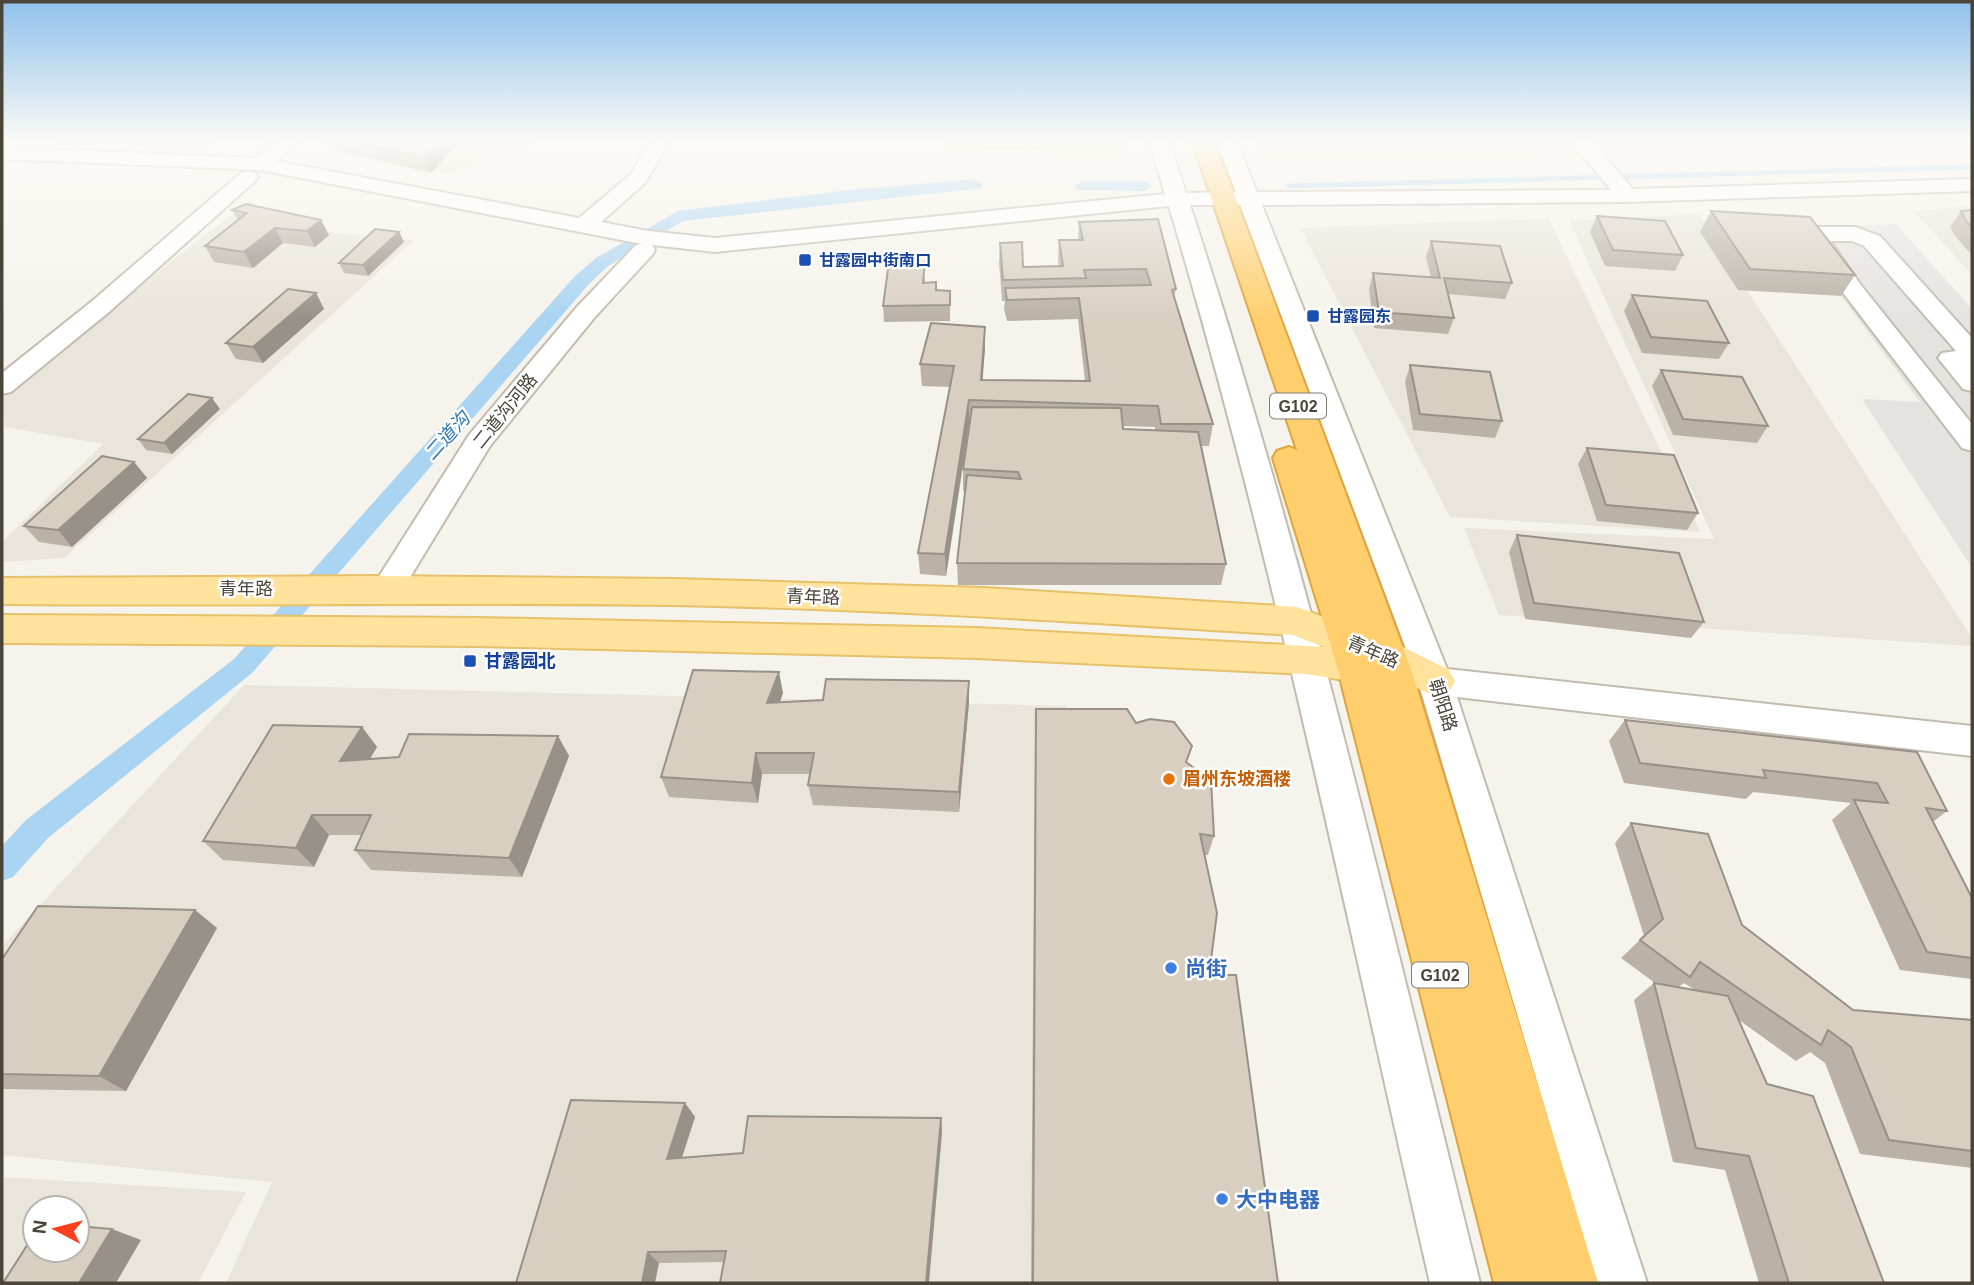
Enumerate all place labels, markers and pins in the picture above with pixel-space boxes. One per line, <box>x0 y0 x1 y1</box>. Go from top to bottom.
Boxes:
marker: 甘露园中街南口 <box>797 252 813 268</box>
place label: 甘露园中街南口 <box>819 252 931 269</box>
marker: 甘露园东 <box>1305 308 1321 324</box>
place label: 甘露园东 <box>1327 308 1391 325</box>
place label: 甘露园北 <box>484 651 556 671</box>
marker: 甘露园北 <box>462 653 478 669</box>
place label: 眉州东坡酒楼 <box>1183 769 1291 789</box>
marker: 眉州东坡酒楼 <box>1161 771 1177 787</box>
place label: 尚街 <box>1185 957 1227 980</box>
marker: 尚街 <box>1163 960 1179 976</box>
place label: 大中电器 <box>1236 1188 1320 1211</box>
marker: 大中电器 <box>1214 1191 1230 1207</box>

